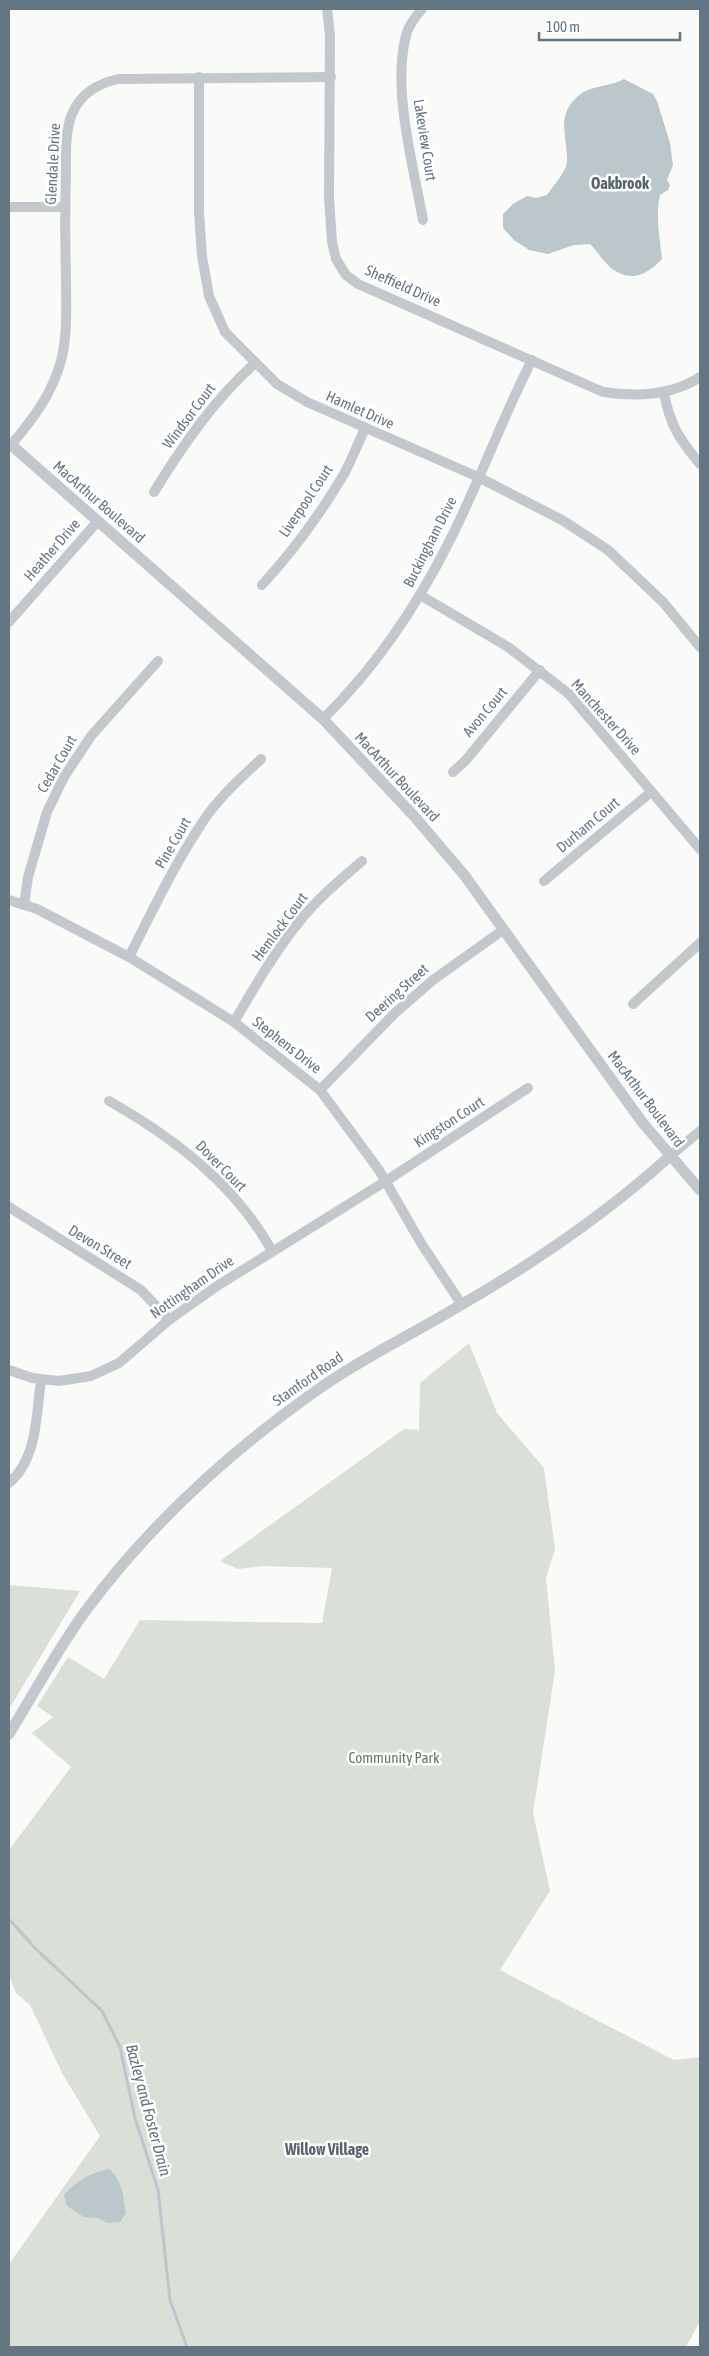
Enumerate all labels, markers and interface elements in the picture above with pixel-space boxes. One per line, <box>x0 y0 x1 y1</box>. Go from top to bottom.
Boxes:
scale bar <box>539 10 680 42</box>
text: 100 m <box>546 18 580 35</box>
street label: Lakeview Court <box>411 98 440 182</box>
street label: Glendale Drive <box>42 123 63 205</box>
district label: Oakbrook <box>591 174 650 192</box>
street label: Sheffield Drive <box>363 261 444 310</box>
street label: Windsor Court <box>159 380 219 452</box>
street label: Hamlet Drive <box>324 387 397 432</box>
street label: MacArthur Boulevard <box>50 457 149 546</box>
street label: Liverpool Court <box>275 461 336 540</box>
street label: Buckingham Drive <box>399 493 460 590</box>
street label: Heather Drive <box>20 515 83 584</box>
street label: Manchester Drive <box>568 675 645 758</box>
street label: Avon Court <box>459 683 510 740</box>
street label: MacArthur Boulevard <box>352 728 443 825</box>
street label: Cedar Court <box>33 732 80 796</box>
street label: Durham Court <box>553 793 623 856</box>
street label: Pine Court <box>151 814 194 871</box>
street label: Hemlock Court <box>248 889 311 964</box>
street label: Deering Street <box>362 960 432 1025</box>
street label: Stephens Drive <box>250 1013 325 1077</box>
street label: MacArthur Boulevard <box>605 1047 688 1150</box>
street label: Kingston Court <box>411 1093 487 1150</box>
street label: Dover Court <box>193 1137 250 1194</box>
street label: Devon Street <box>66 1221 135 1272</box>
street label: Nottingham Drive <box>147 1251 237 1322</box>
street label: Stamford Road <box>269 1348 346 1409</box>
park label: Community Park <box>349 1749 440 1766</box>
water label: Bazley and Foster Drain <box>122 2042 175 2178</box>
district label: Willow Village <box>284 2140 369 2158</box>

